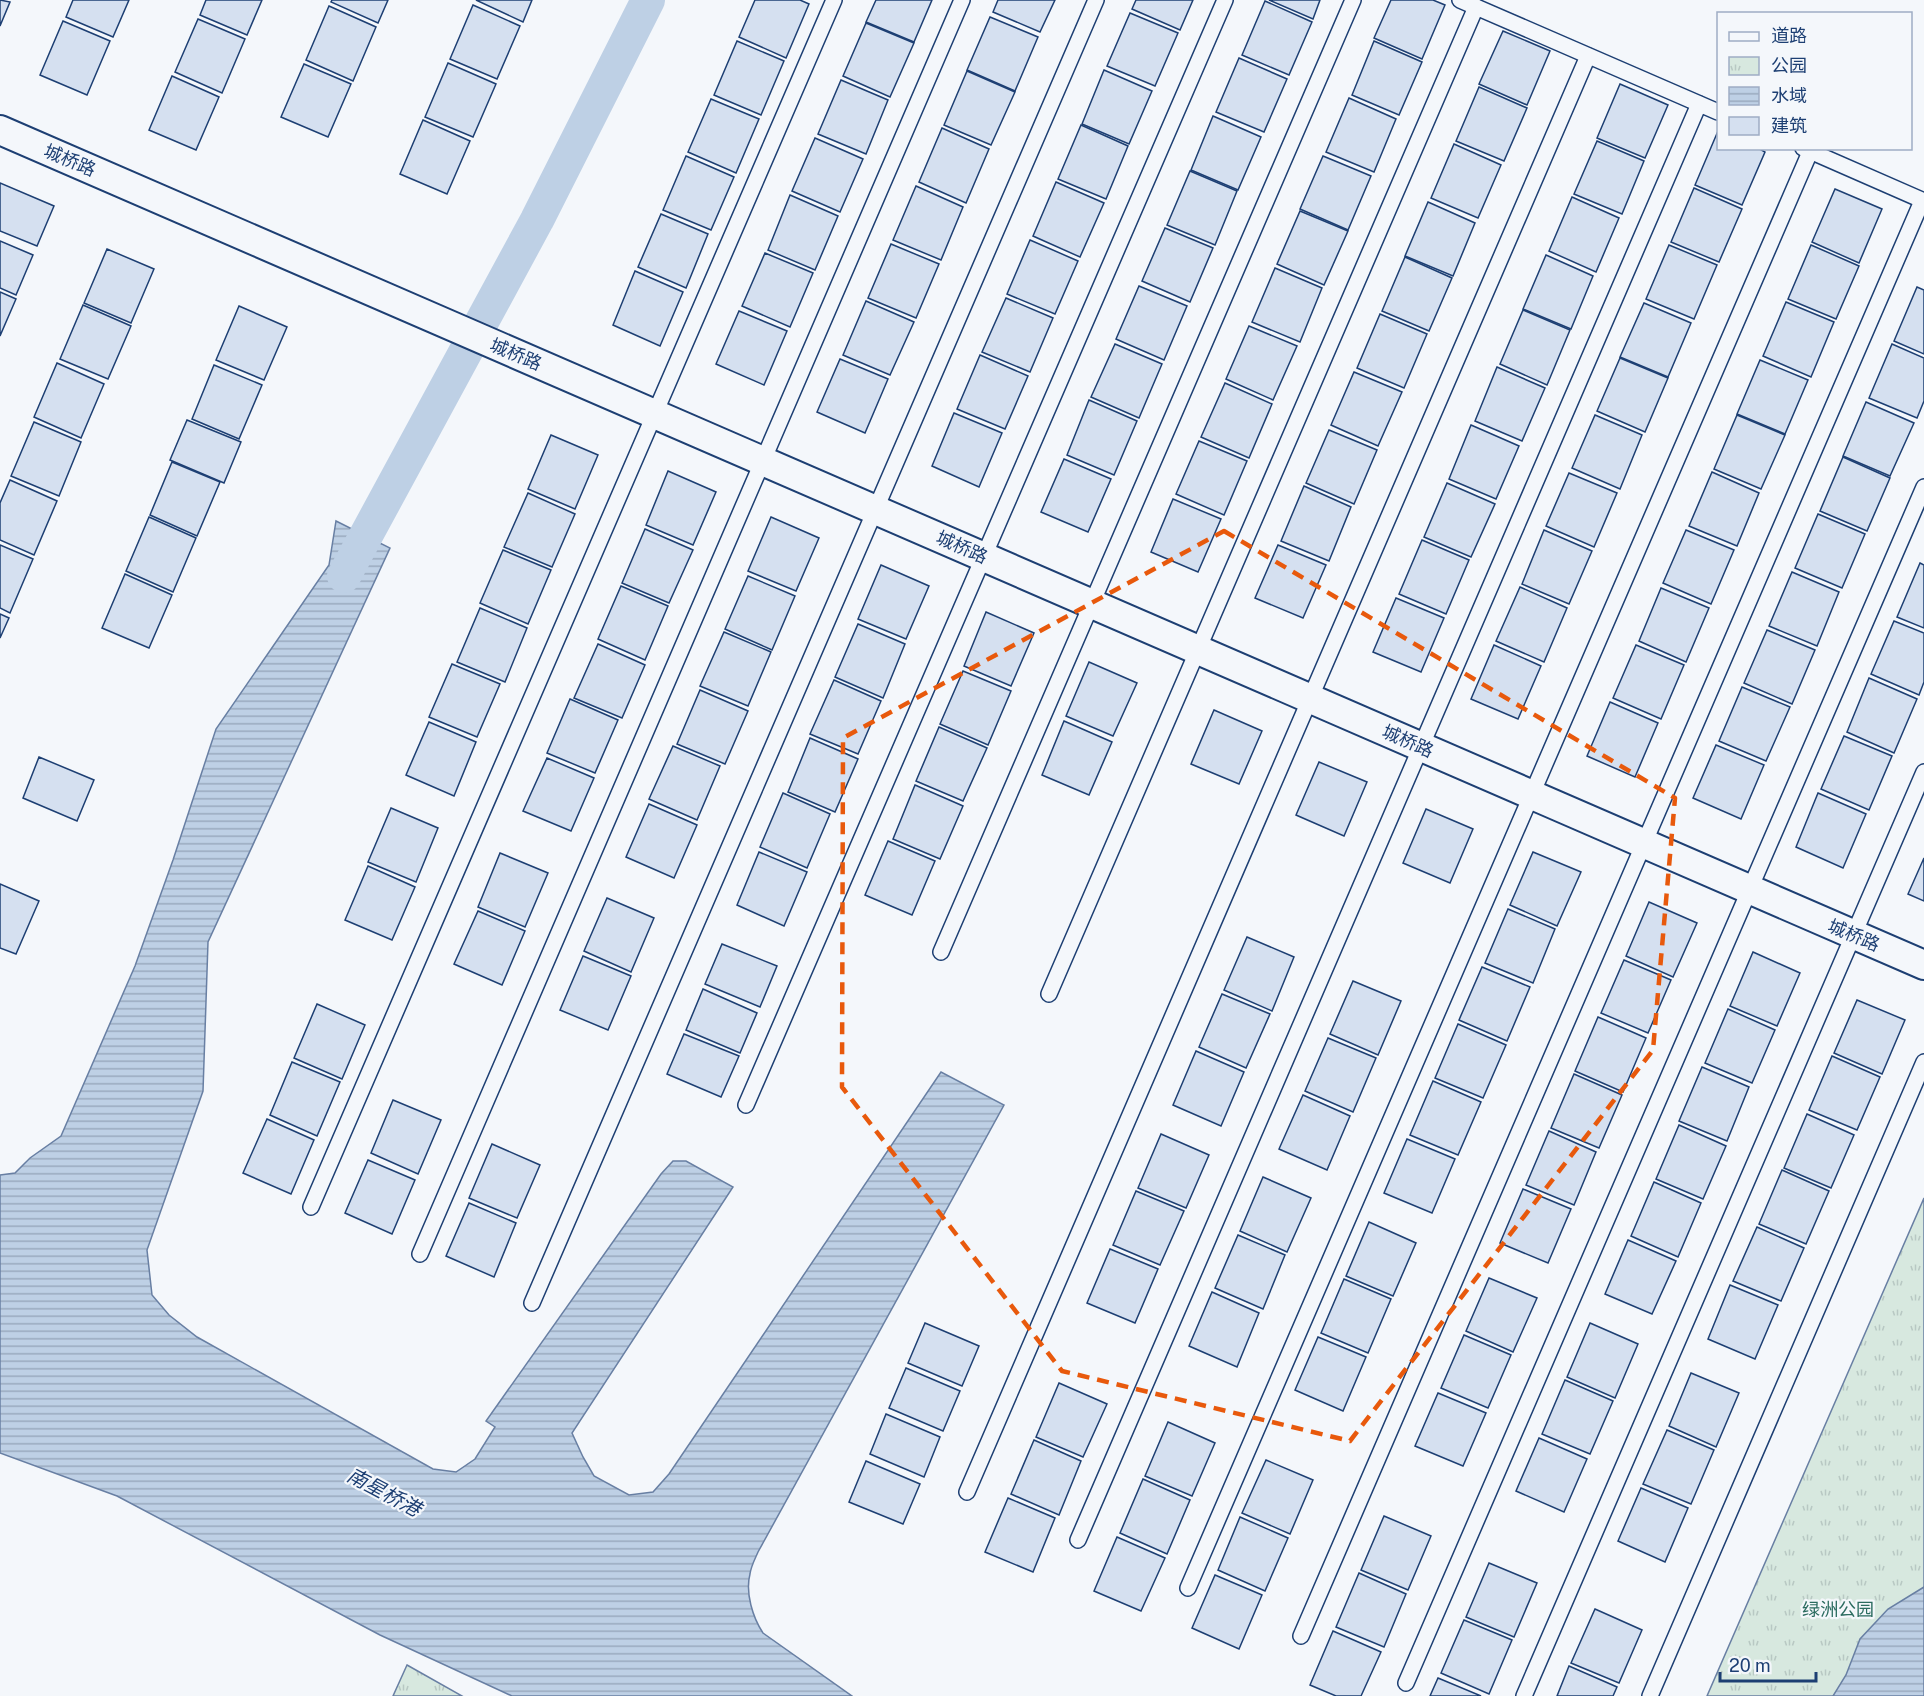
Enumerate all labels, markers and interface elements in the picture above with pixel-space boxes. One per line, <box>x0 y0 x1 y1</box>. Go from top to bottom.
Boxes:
legend <box>1717 12 1912 150</box>
text: 道路 <box>1771 25 1807 46</box>
text: 公园 <box>1771 55 1807 76</box>
text: 水域 <box>1771 85 1807 106</box>
text: 建筑 <box>1771 115 1807 136</box>
street label: 城桥路 <box>41 140 99 180</box>
street label: 城桥路 <box>487 334 545 374</box>
street label: 城桥路 <box>933 526 991 568</box>
street label: 城桥路 <box>1379 720 1437 762</box>
street label: 城桥路 <box>1825 915 1883 955</box>
water label: 南星桥港 <box>343 1463 428 1523</box>
park label: 绿洲公园 <box>1802 1599 1874 1620</box>
scale bar <box>1720 1645 1816 1683</box>
text: 20 m <box>1729 1655 1771 1676</box>

